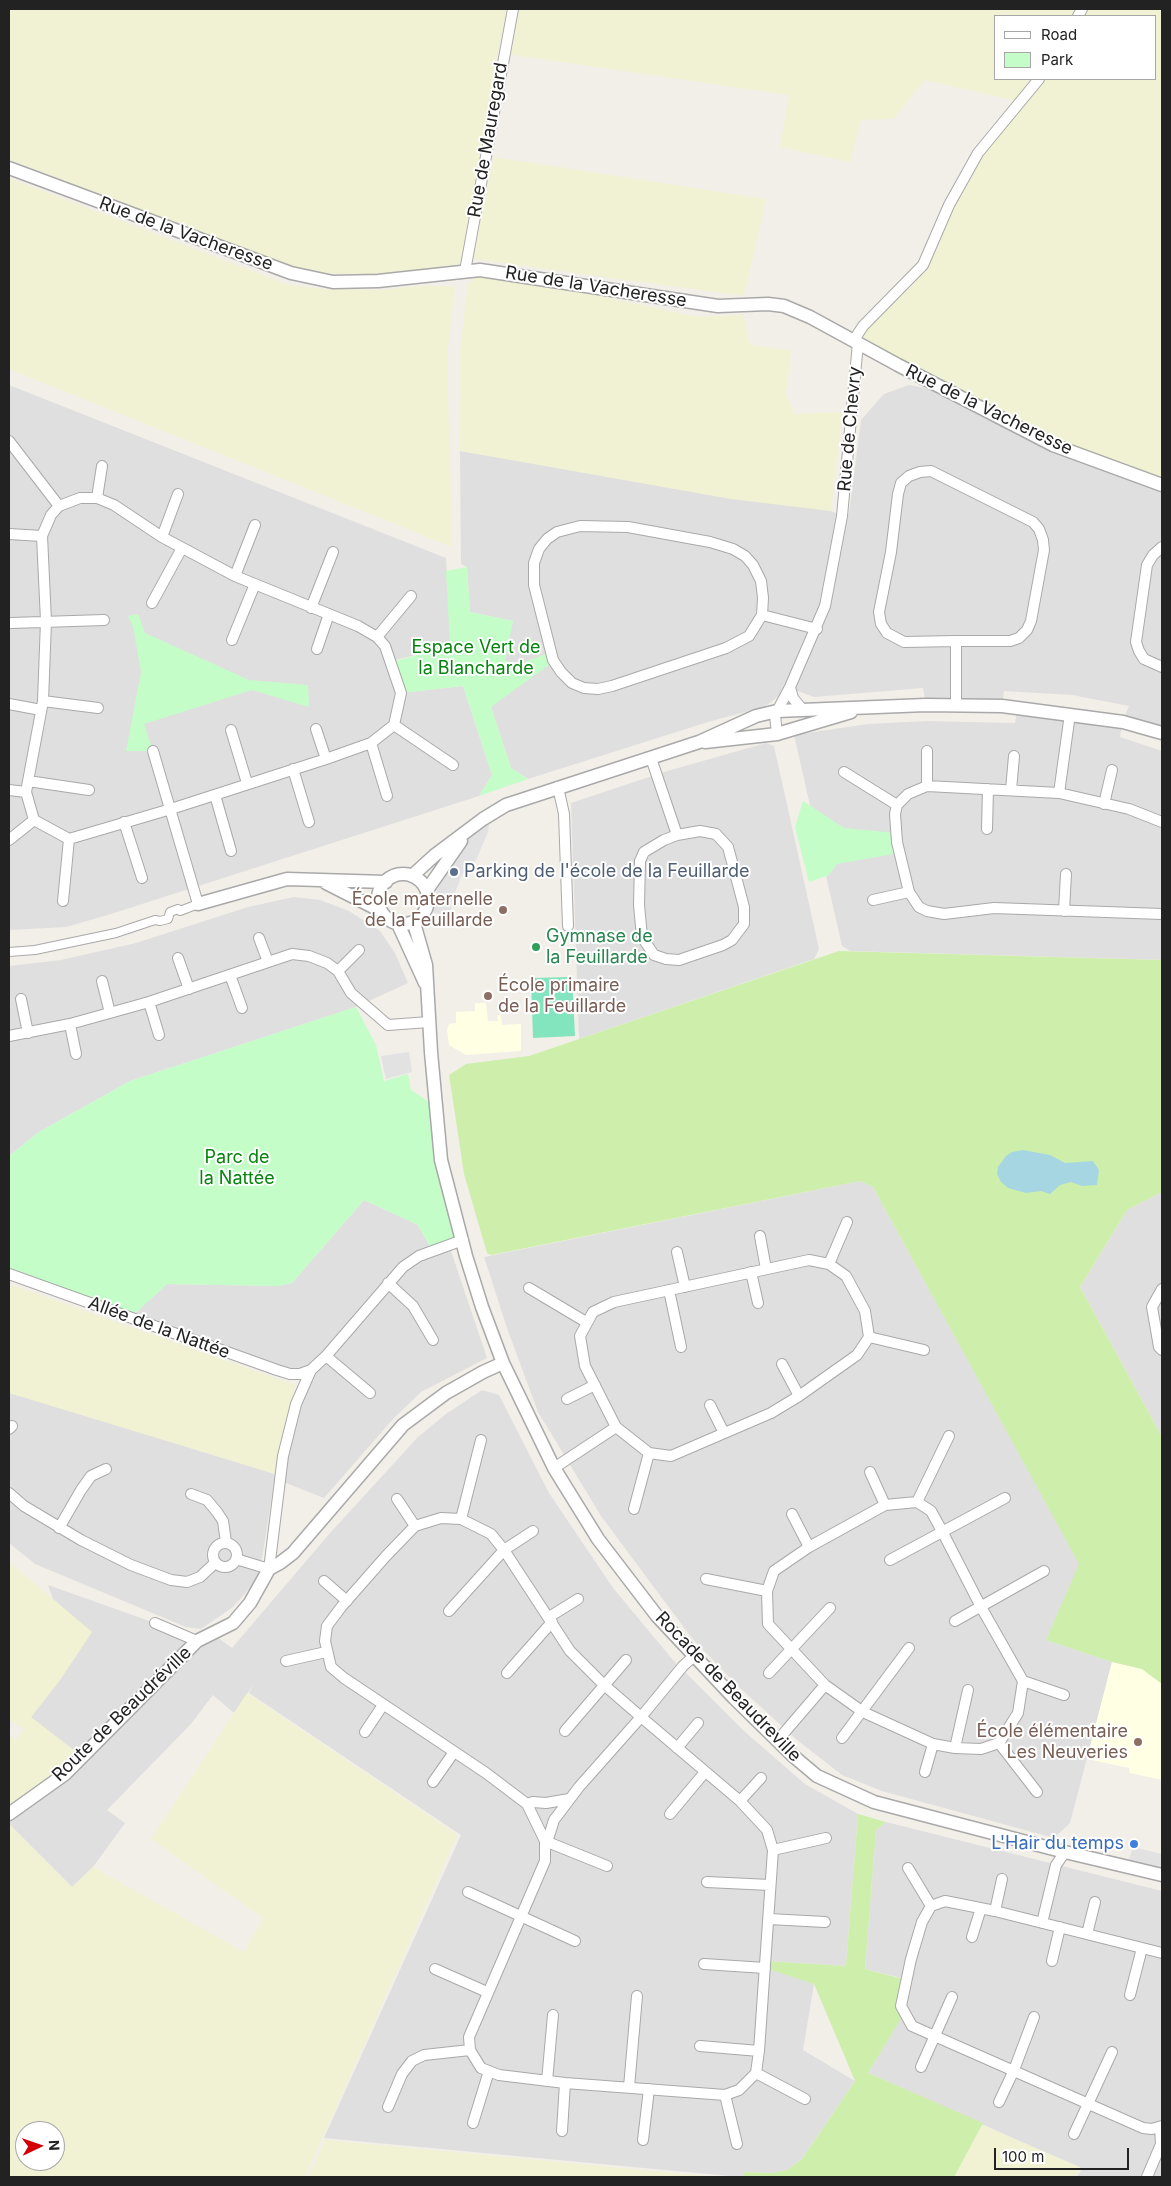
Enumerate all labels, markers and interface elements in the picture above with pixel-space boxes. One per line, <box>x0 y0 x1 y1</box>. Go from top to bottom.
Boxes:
legend <box>994 15 1156 80</box>
text: Road <box>1041 25 1077 44</box>
text: Park <box>1041 50 1073 69</box>
street label: Rue de Mauregard <box>464 61 512 219</box>
street label: Rue de la Vacheresse <box>96 192 276 276</box>
street label: Rue de la Vacheresse <box>504 262 688 312</box>
street label: Rue de la Vacheresse <box>902 360 1076 460</box>
street label: Rue de Chevry <box>834 366 866 492</box>
park label: Espace Vert de la Blancharde <box>412 637 540 680</box>
place label: Parking de l'école de la Feuillarde <box>464 861 750 883</box>
marker: Parking de l'école de la Feuillarde <box>448 866 460 878</box>
place label: École maternelle de la Feuillarde <box>352 889 493 932</box>
marker: École maternelle de la Feuillarde <box>497 904 509 916</box>
place label: Gymnase de la Feuillarde <box>546 926 653 969</box>
marker: Gymnase de la Feuillarde <box>530 941 542 953</box>
place label: École primaire de la Feuillarde <box>498 975 626 1018</box>
marker: École primaire de la Feuillarde <box>482 990 494 1002</box>
park label: Parc de la Nattée <box>199 1147 275 1190</box>
street label: Allée de la Nattée <box>85 1292 233 1364</box>
street label: Rocade de Beaudreville <box>651 1607 805 1767</box>
street label: Route de Beaudréville <box>48 1642 196 1786</box>
place label: École élémentaire Les Neuveries <box>977 1721 1128 1764</box>
marker: École élémentaire Les Neuveries <box>1132 1736 1144 1748</box>
place label: L'Hair du temps <box>991 1833 1124 1855</box>
marker: L'Hair du temps <box>1128 1838 1140 1850</box>
north arrow <box>15 2121 65 2171</box>
scale bar <box>996 2138 1131 2170</box>
text: N <box>46 2139 63 2151</box>
text: 100 m <box>1002 2147 1044 2166</box>

